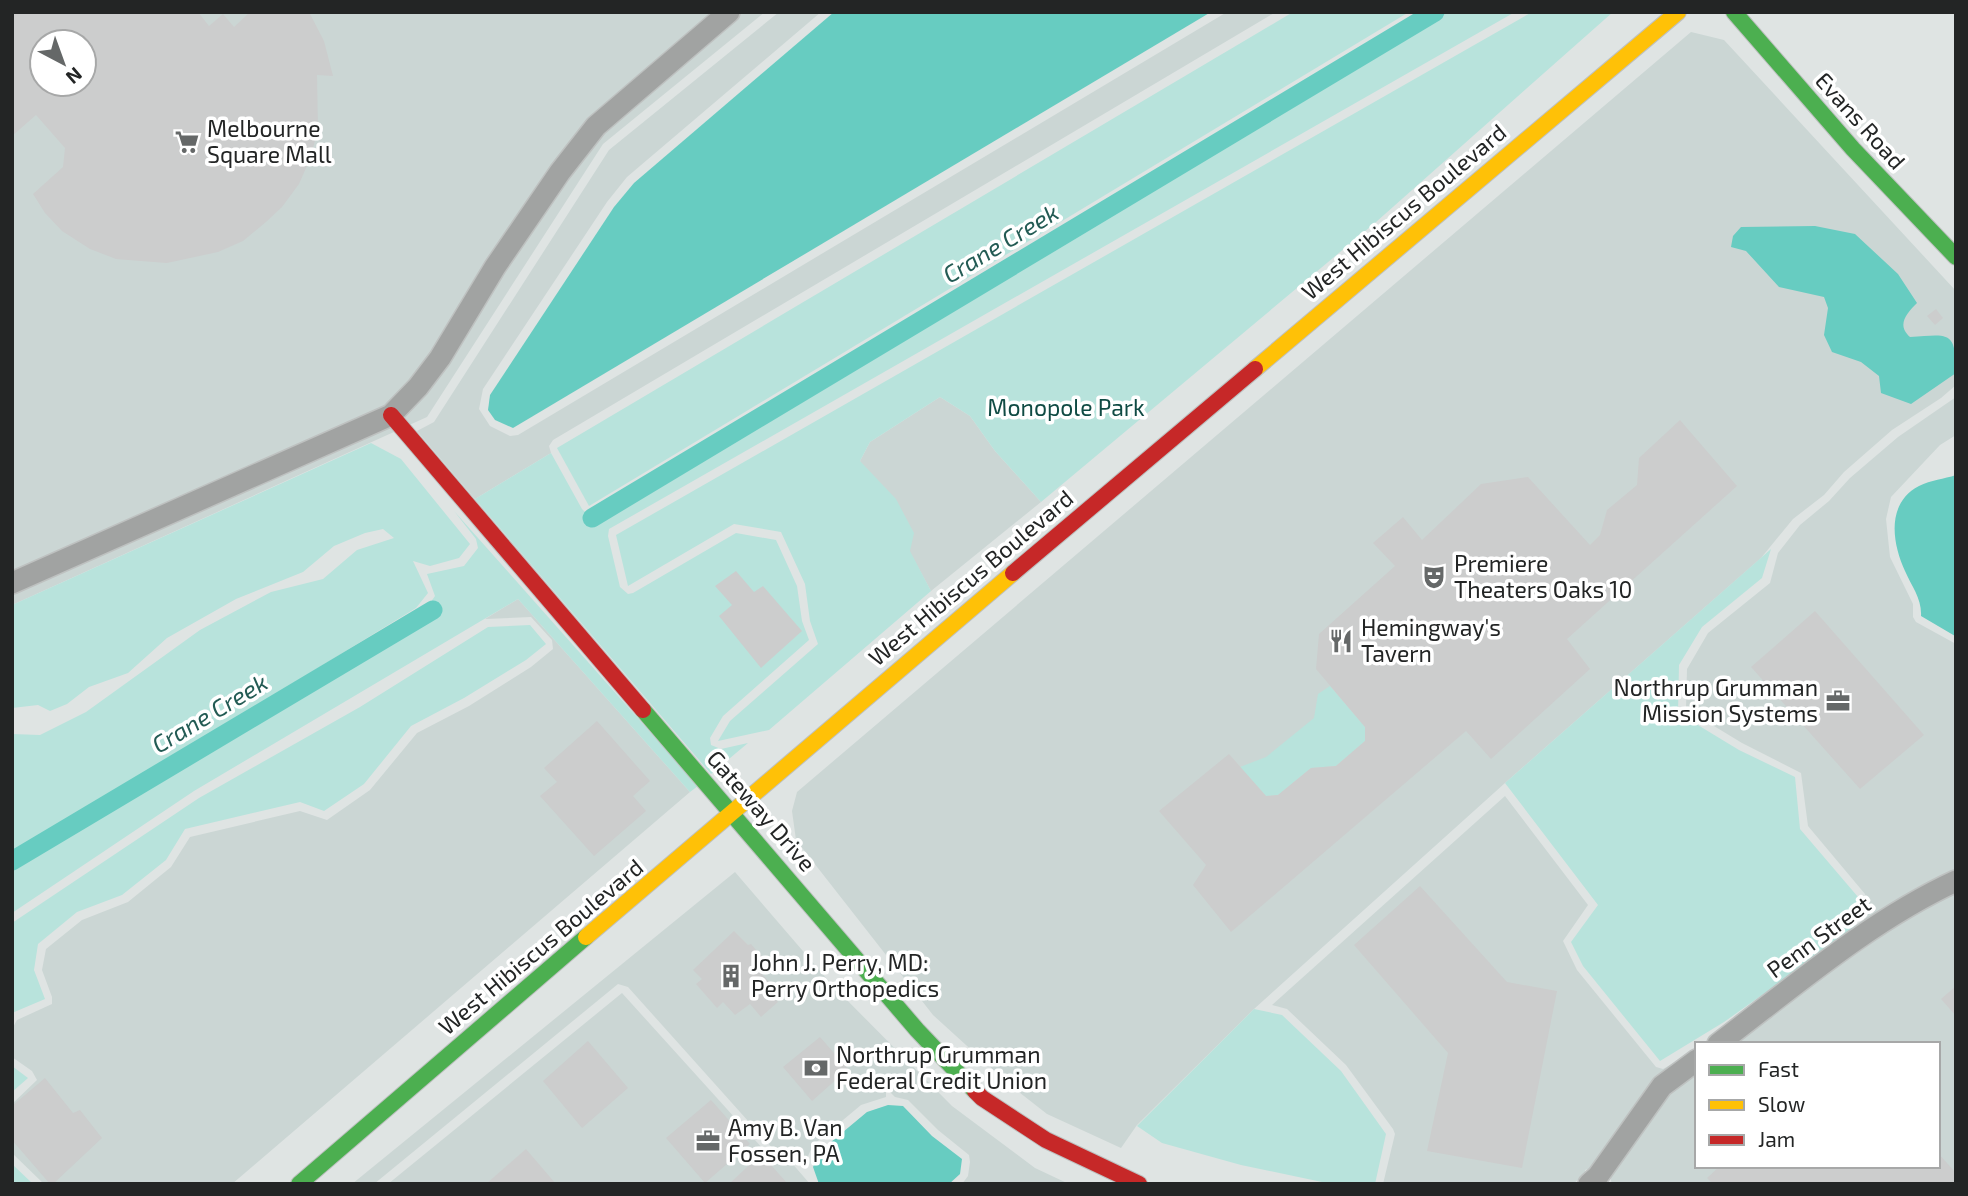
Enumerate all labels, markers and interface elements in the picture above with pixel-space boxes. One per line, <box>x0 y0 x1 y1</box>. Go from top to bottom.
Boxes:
north arrow <box>28 28 98 98</box>
text: N <box>62 63 87 89</box>
street label: Evans Road <box>1810 66 1912 175</box>
place label: Melbourne Square Mall <box>207 114 332 168</box>
street label: West Hibiscus Boulevard <box>1295 117 1511 305</box>
supermarket icon: Melbourne Square Mall <box>173 128 201 156</box>
water label: Crane Creek <box>937 197 1063 289</box>
park label: Monopole Park <box>987 393 1145 421</box>
street label: West Hibiscus Boulevard <box>862 483 1078 671</box>
place label: Premiere Theaters Oaks 10 <box>1454 549 1632 603</box>
theatre icon: Premiere Theaters Oaks 10 <box>1420 563 1448 591</box>
place label: Hemingway's Tavern <box>1361 613 1501 667</box>
restaurant icon: Hemingway's Tavern <box>1327 627 1355 655</box>
water label: Crane Creek <box>146 667 272 759</box>
place label: Northrup Grumman Mission Systems <box>1614 673 1818 727</box>
office icon: Northrup Grumman Mission Systems <box>1824 687 1852 715</box>
street label: Gateway Drive <box>702 744 822 877</box>
street label: West Hibiscus Boulevard <box>432 852 648 1040</box>
street label: Penn Street <box>1761 889 1876 983</box>
place label: John J. Perry, MD: Perry Orthopedics <box>751 948 939 1002</box>
building icon: John J. Perry, MD: Perry Orthopedics <box>717 962 745 990</box>
place label: Northrup Grumman Federal Credit Union <box>836 1040 1047 1094</box>
legend <box>1695 1042 1940 1168</box>
bank icon: Northrup Grumman Federal Credit Union <box>802 1054 830 1082</box>
text: Fast <box>1758 1056 1799 1081</box>
text: Slow <box>1758 1091 1805 1116</box>
place label: Amy B. Van Fossen, PA <box>728 1113 843 1167</box>
text: Jam <box>1758 1126 1795 1151</box>
office icon: Amy B. Van Fossen, PA <box>694 1127 722 1155</box>

